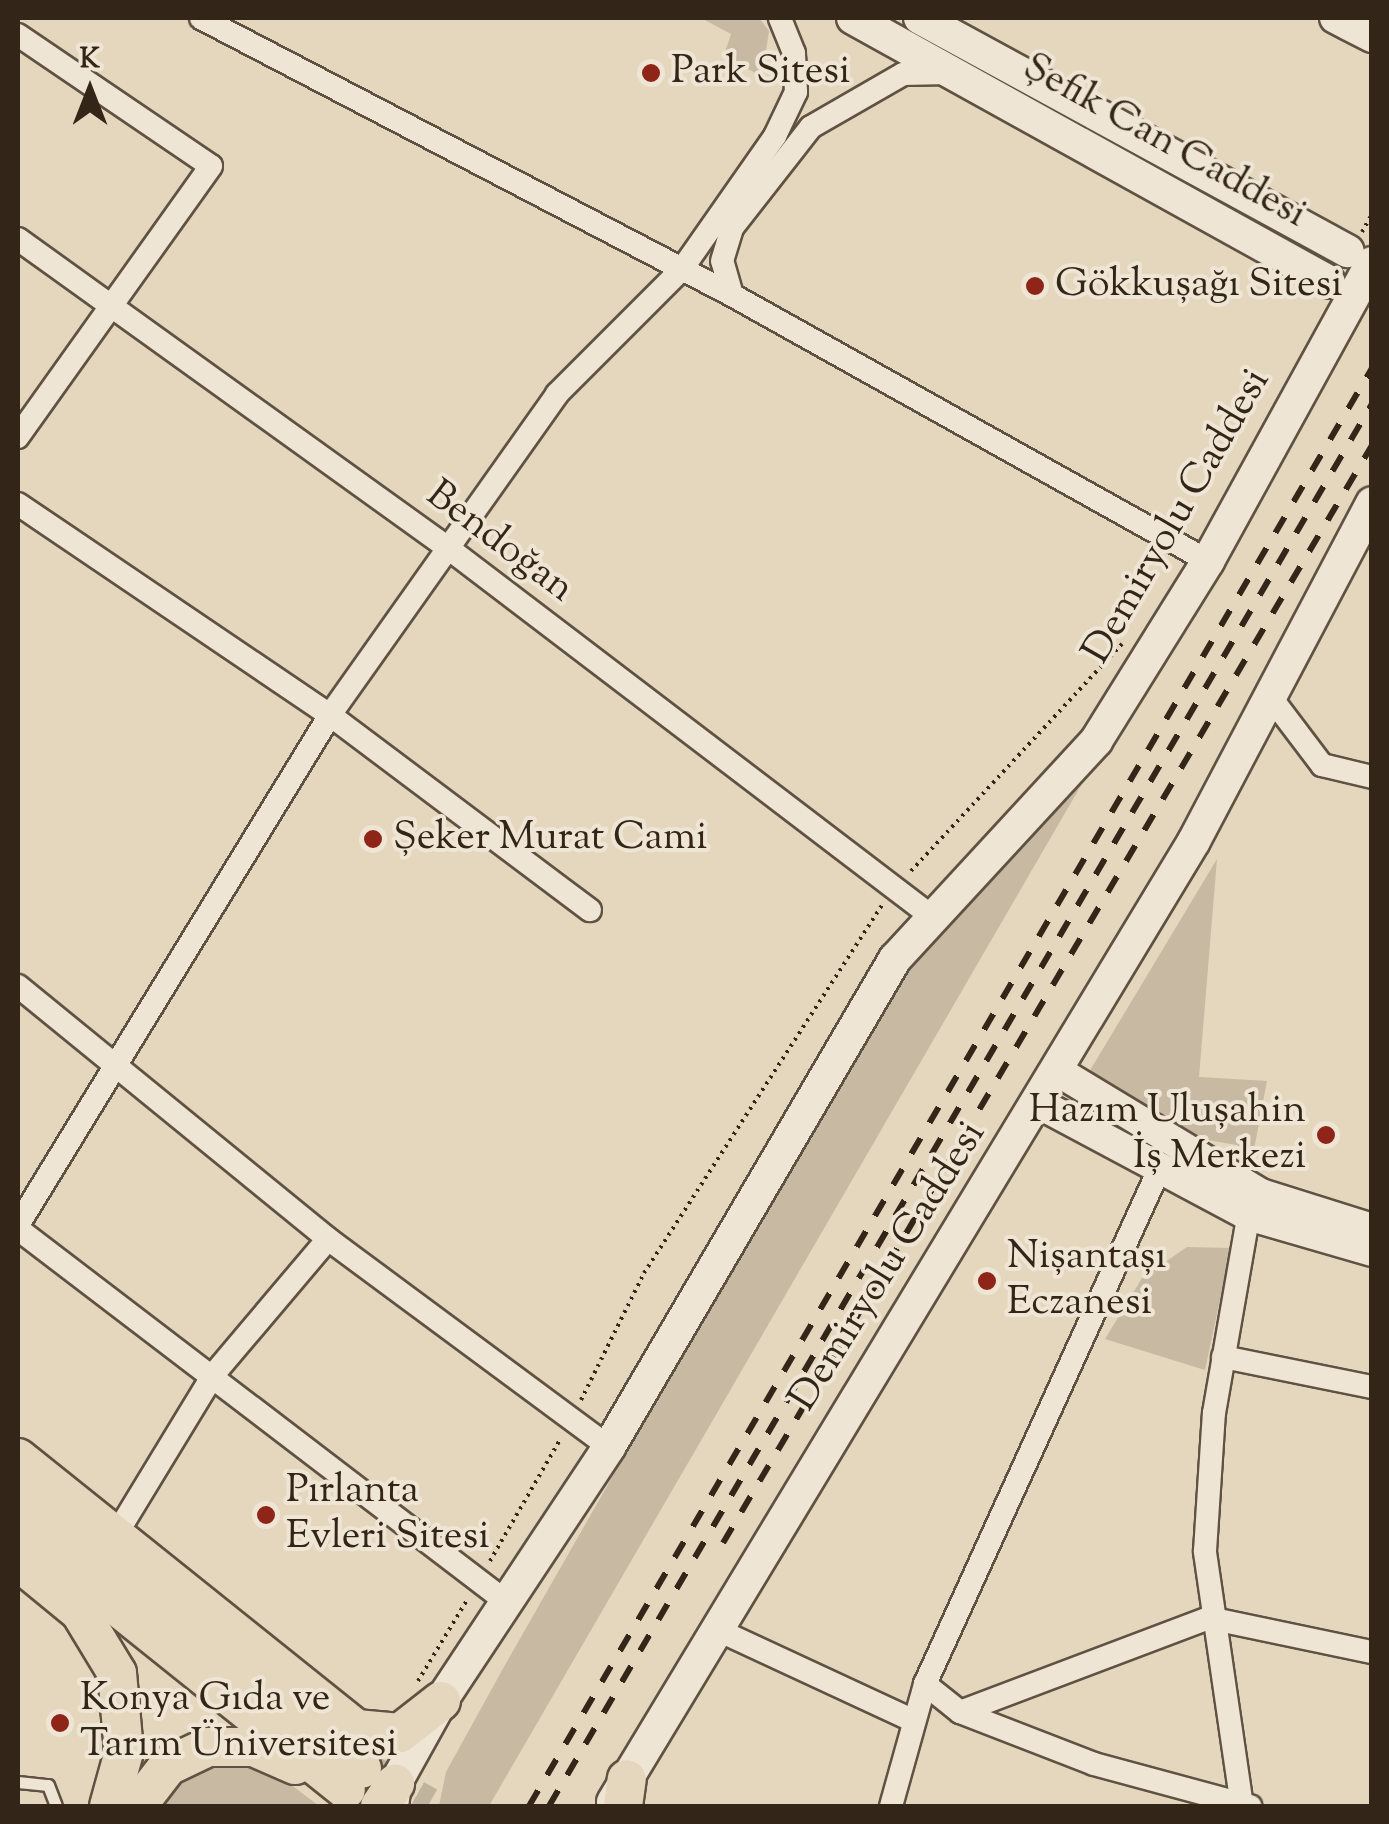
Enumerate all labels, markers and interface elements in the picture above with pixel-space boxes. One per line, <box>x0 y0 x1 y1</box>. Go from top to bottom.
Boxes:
north arrow <box>40 40 140 140</box>
text: K <box>80 40 100 80</box>
street label: Şefik Can Caddesi <box>1014 44 1314 240</box>
place label: Park Sitesi <box>671 49 850 97</box>
marker: Park Sitesi <box>640 62 662 84</box>
place label: Gökkuşağı Sitesi <box>1055 262 1343 310</box>
marker: Gökkuşağı Sitesi <box>1024 275 1046 297</box>
street label: Demiryolu Caddesi <box>1074 361 1282 673</box>
street label: Bendoğan <box>416 472 582 614</box>
place label: Şeker Murat Cami <box>393 815 707 863</box>
marker: Şeker Murat Cami <box>362 828 384 850</box>
place label: Hazım Uluşahin İş Merkezi <box>1029 1088 1306 1182</box>
street label: Demiryolu Caddesi <box>781 1113 997 1421</box>
marker: Hazım Uluşahin İş Merkezi <box>1315 1124 1337 1146</box>
place label: Nişantaşı Eczanesi <box>1007 1234 1167 1328</box>
marker: Nişantaşı Eczanesi <box>976 1270 998 1292</box>
place label: Pırlanta Evleri Sitesi <box>286 1468 490 1562</box>
marker: Pırlanta Evleri Sitesi <box>255 1504 277 1526</box>
place label: Konya Gıda ve Tarım Üniversitesi <box>80 1676 398 1770</box>
marker: Konya Gıda ve Tarım Üniversitesi <box>49 1712 71 1734</box>

